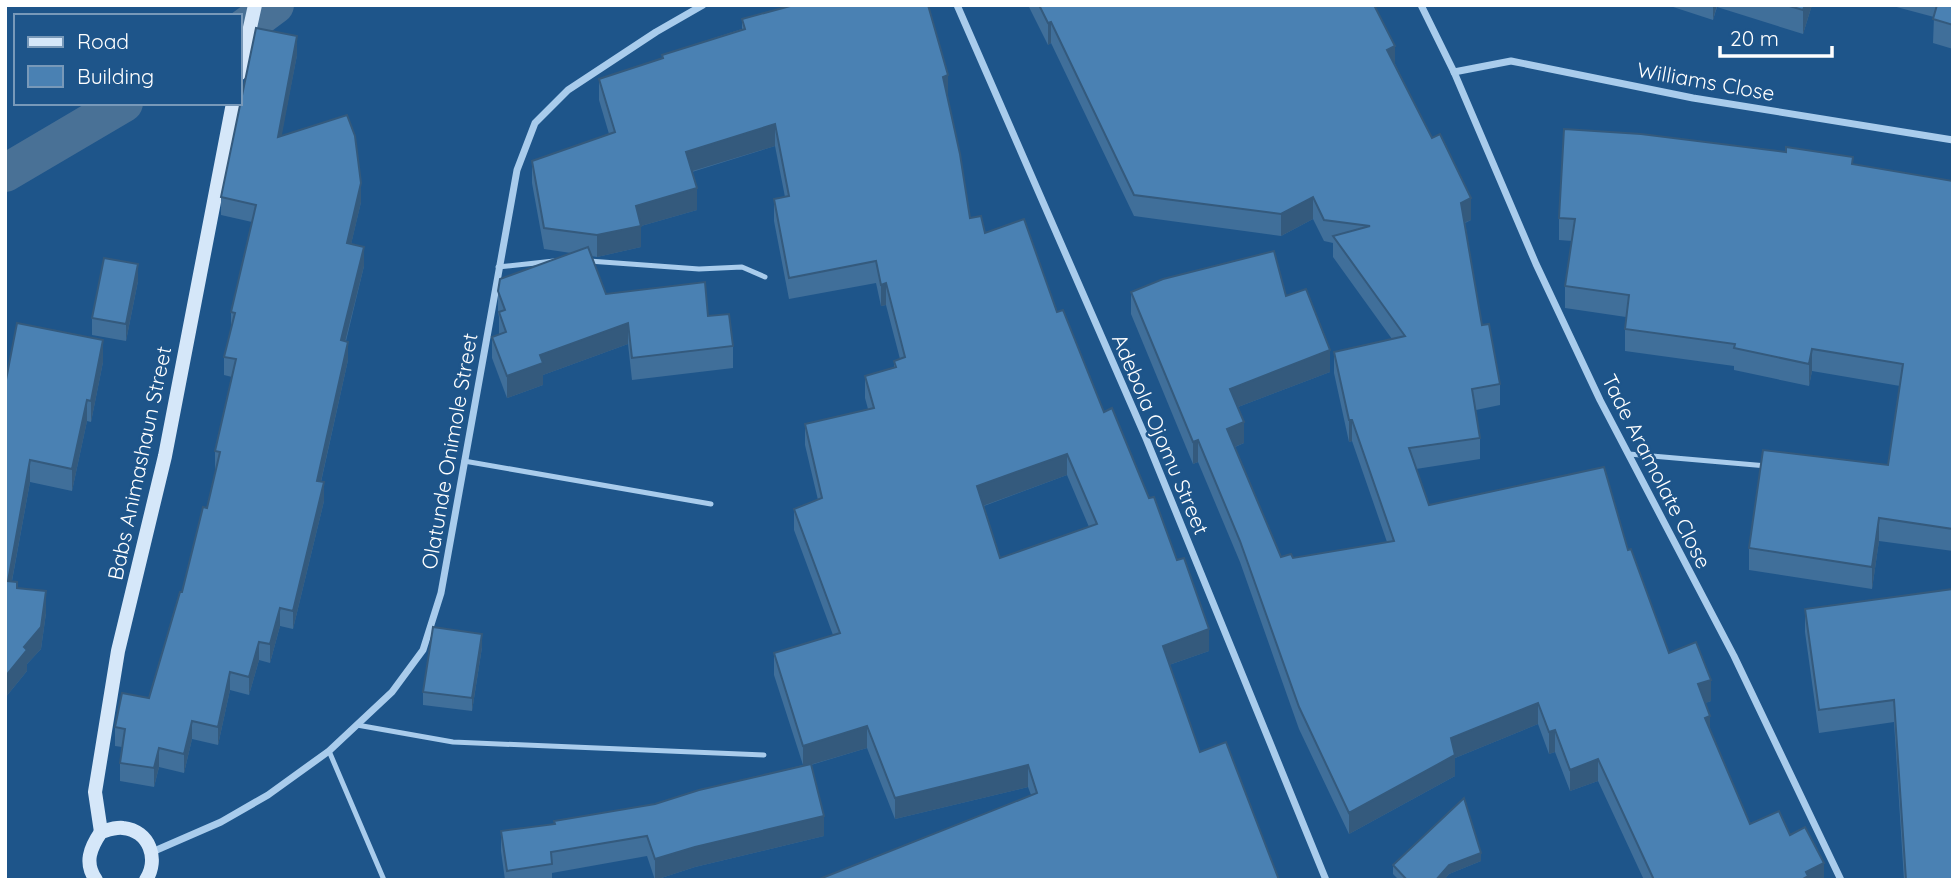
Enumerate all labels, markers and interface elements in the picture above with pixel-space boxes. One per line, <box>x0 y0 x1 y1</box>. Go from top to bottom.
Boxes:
legend <box>14 14 242 105</box>
scale bar <box>1720 14 1832 58</box>
text: 20 m <box>1730 25 1779 51</box>
text: Road <box>77 28 129 54</box>
street label: Williams Close <box>1635 56 1777 106</box>
text: Building <box>77 63 154 89</box>
street label: Adebola Ojomu Street <box>1107 330 1215 538</box>
street label: Olatunde Onimole Street <box>415 331 483 571</box>
street label: Babs Animashaun Street <box>102 344 176 582</box>
street label: Tade Aramolate Close <box>1597 370 1717 572</box>

